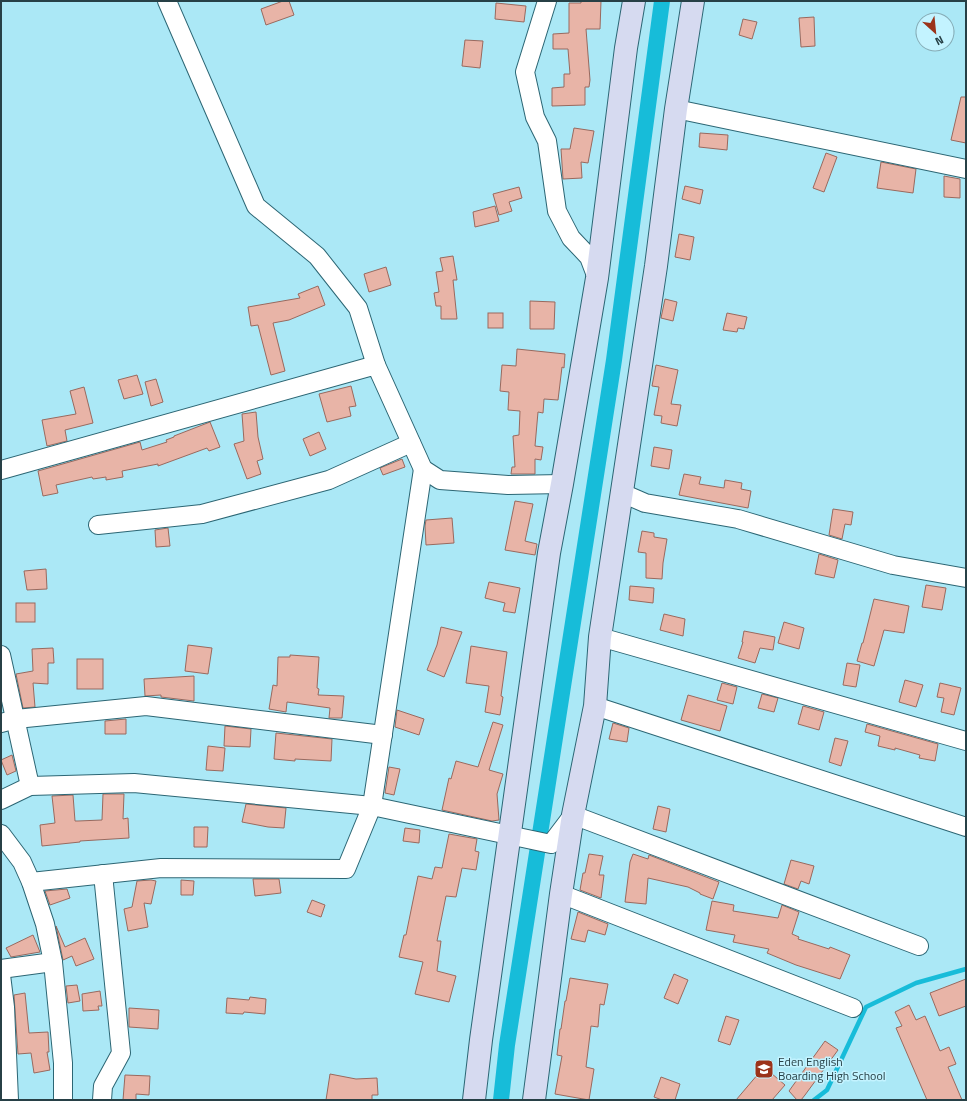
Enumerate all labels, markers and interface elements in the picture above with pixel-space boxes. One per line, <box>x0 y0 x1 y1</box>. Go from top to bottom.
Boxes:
north arrow <box>915 12 955 52</box>
text: N <box>933 32 947 50</box>
place label: Eden English Boarding High School <box>778 1052 886 1085</box>
school or university icon: Eden English Boarding High School <box>753 1058 775 1080</box>

